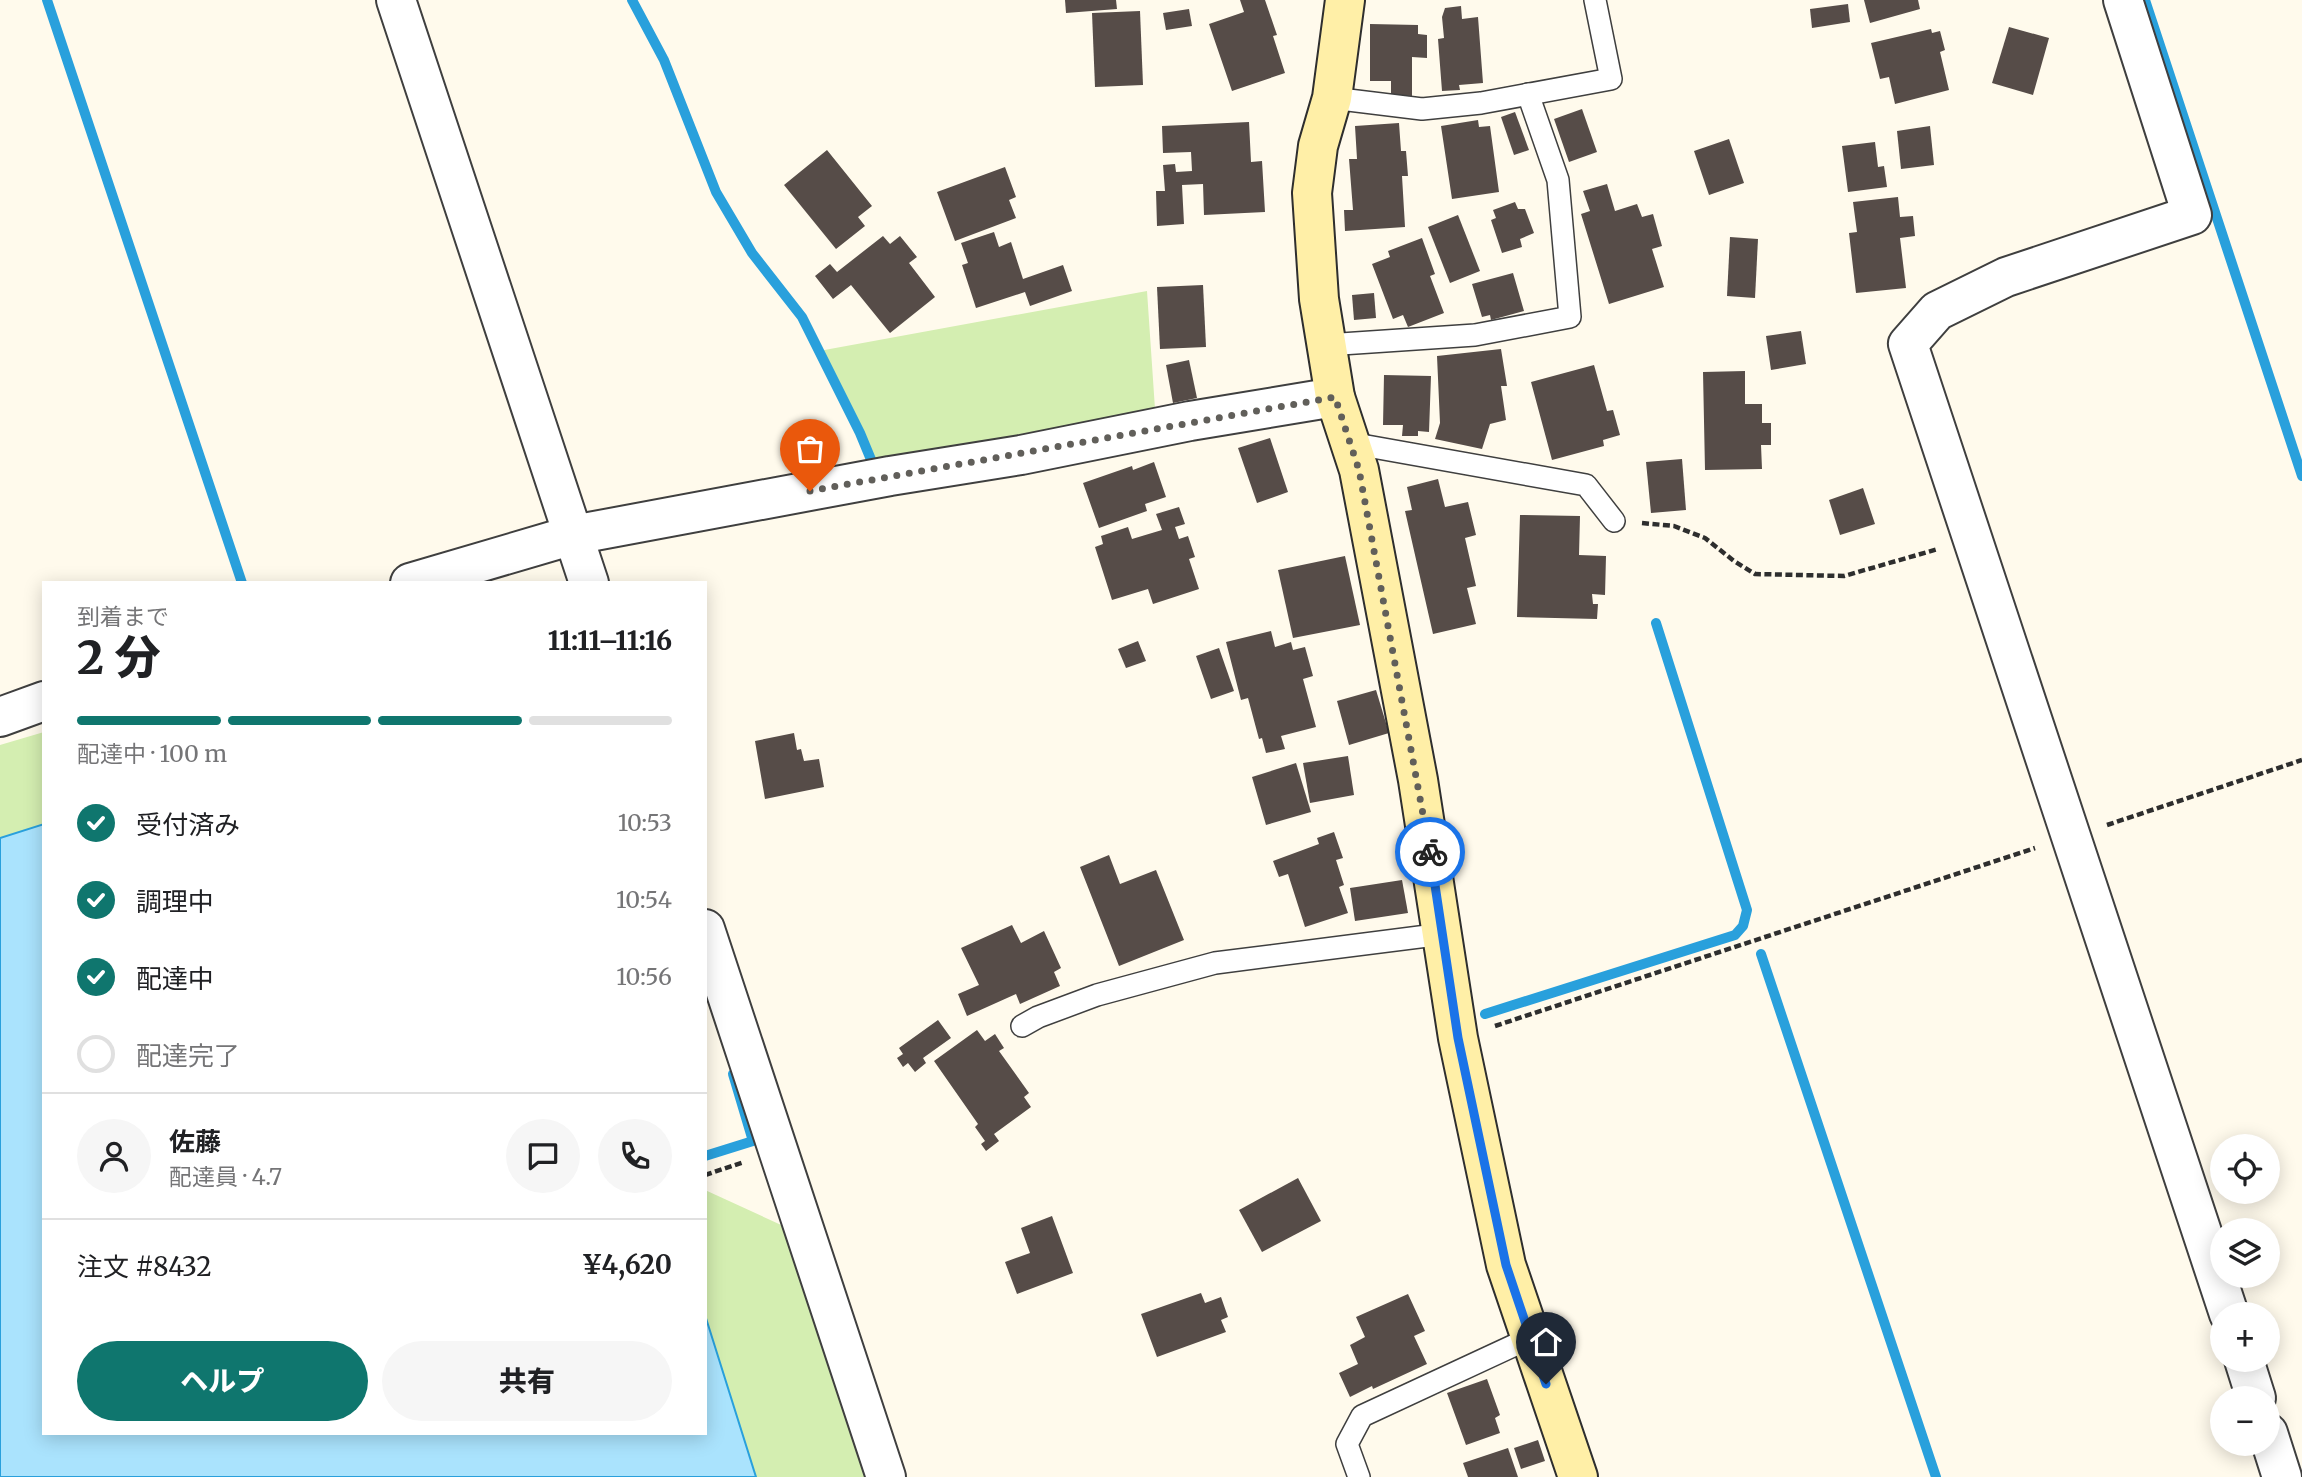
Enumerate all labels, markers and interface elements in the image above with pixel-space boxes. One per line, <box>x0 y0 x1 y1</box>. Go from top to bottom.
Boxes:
pin <box>780 419 840 491</box>
icon: bag <box>791 430 829 468</box>
text: 到着まで <box>77 602 169 631</box>
text: 11:11–11:16 <box>548 624 672 657</box>
text: 2 分 <box>77 629 161 687</box>
text: 配達中 · 100 m <box>77 739 227 768</box>
icon: check <box>77 804 115 842</box>
text: 受付済み <box>136 808 240 841</box>
text: 10:53 <box>618 808 672 837</box>
courier <box>1395 817 1465 887</box>
icon: bike <box>1411 833 1449 871</box>
icon: check <box>77 881 115 919</box>
text: 調理中 <box>136 885 214 918</box>
text: 10:54 <box>616 885 672 914</box>
icon: check <box>77 958 115 996</box>
text: 配達中 <box>136 962 214 995</box>
text: 10:56 <box>616 962 672 991</box>
text: 配達完了 <box>136 1039 240 1072</box>
button: person <box>77 1119 151 1193</box>
button: chat <box>506 1119 580 1193</box>
button: phone <box>598 1119 672 1193</box>
text: 佐藤 <box>169 1125 221 1158</box>
map controls <box>2210 1134 2280 1456</box>
button: locate <box>2210 1134 2280 1204</box>
text: 配達員 · 4.7 <box>169 1162 282 1191</box>
button: layers <box>2210 1218 2280 1288</box>
text: ¥4,620 <box>582 1248 672 1281</box>
text: 注文 #8432 <box>77 1250 212 1283</box>
button: + <box>2210 1302 2280 1372</box>
pin <box>1516 1312 1576 1384</box>
icon: home <box>1527 1323 1565 1361</box>
button: ヘルプ <box>77 1341 368 1421</box>
button: 共有 <box>382 1341 672 1421</box>
button: − <box>2210 1386 2280 1456</box>

